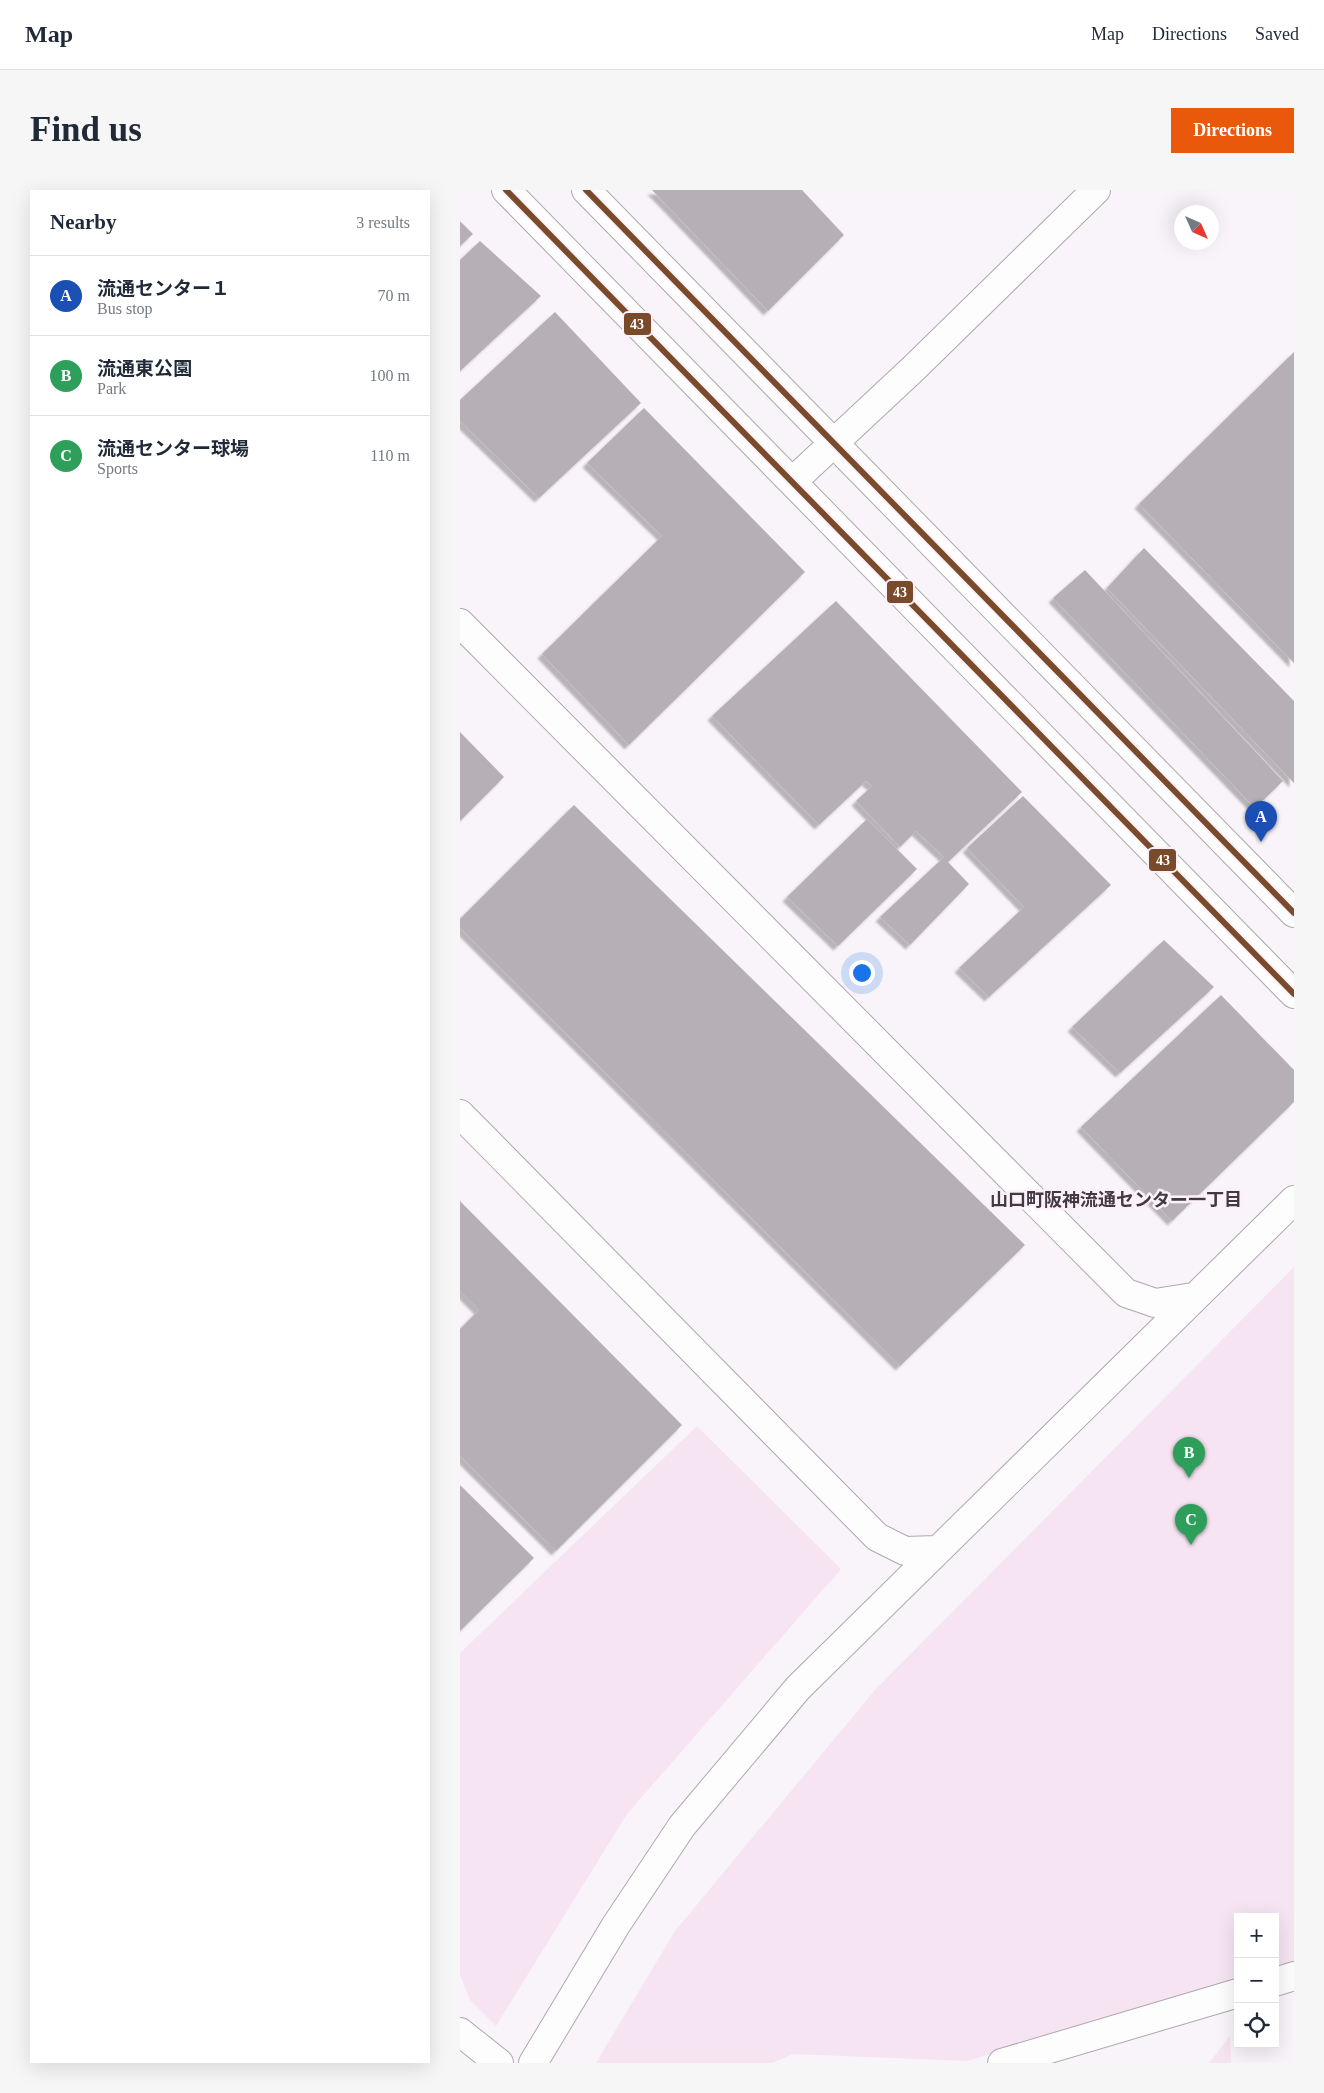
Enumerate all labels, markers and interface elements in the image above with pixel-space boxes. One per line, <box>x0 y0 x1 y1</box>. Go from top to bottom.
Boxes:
text: Map <box>25 21 73 47</box>
text: Map <box>1091 24 1124 44</box>
text: Directions <box>1152 24 1227 44</box>
text: Saved <box>1255 24 1299 44</box>
button: Directions <box>1171 108 1294 153</box>
text: Find us <box>30 110 142 149</box>
north arrow <box>1174 205 1219 250</box>
text: Nearby <box>50 210 117 234</box>
text: 3 results <box>356 214 410 231</box>
text: 流通センター１ <box>97 278 230 299</box>
text: A <box>60 287 72 304</box>
text: 70 m <box>378 287 410 304</box>
text: Bus stop <box>97 300 153 317</box>
line badge: 43 <box>623 312 652 336</box>
text: 43 <box>630 317 644 332</box>
text: 流通東公園 <box>97 358 192 379</box>
text: B <box>61 367 71 384</box>
text: 100 m <box>370 367 410 384</box>
text: Park <box>97 380 126 397</box>
text: 流通センター球場 <box>97 438 249 459</box>
text: C <box>60 447 72 464</box>
text: 110 m <box>370 447 410 464</box>
text: Sports <box>97 460 138 477</box>
line badge: 43 <box>886 580 914 604</box>
text: 43 <box>893 585 907 600</box>
pin: A <box>1245 801 1277 842</box>
line badge: 43 <box>1148 848 1177 872</box>
text: 43 <box>1156 853 1170 868</box>
your location <box>849 960 875 986</box>
district label: 山口町阪神流通センター一丁目 <box>990 1190 1242 1210</box>
pin: B <box>1173 1437 1205 1478</box>
pin: C <box>1175 1504 1207 1545</box>
map controls <box>1234 1913 1279 2048</box>
button: + <box>1234 1913 1279 1958</box>
button: − <box>1234 1958 1279 2003</box>
button: locate <box>1234 2003 1279 2048</box>

